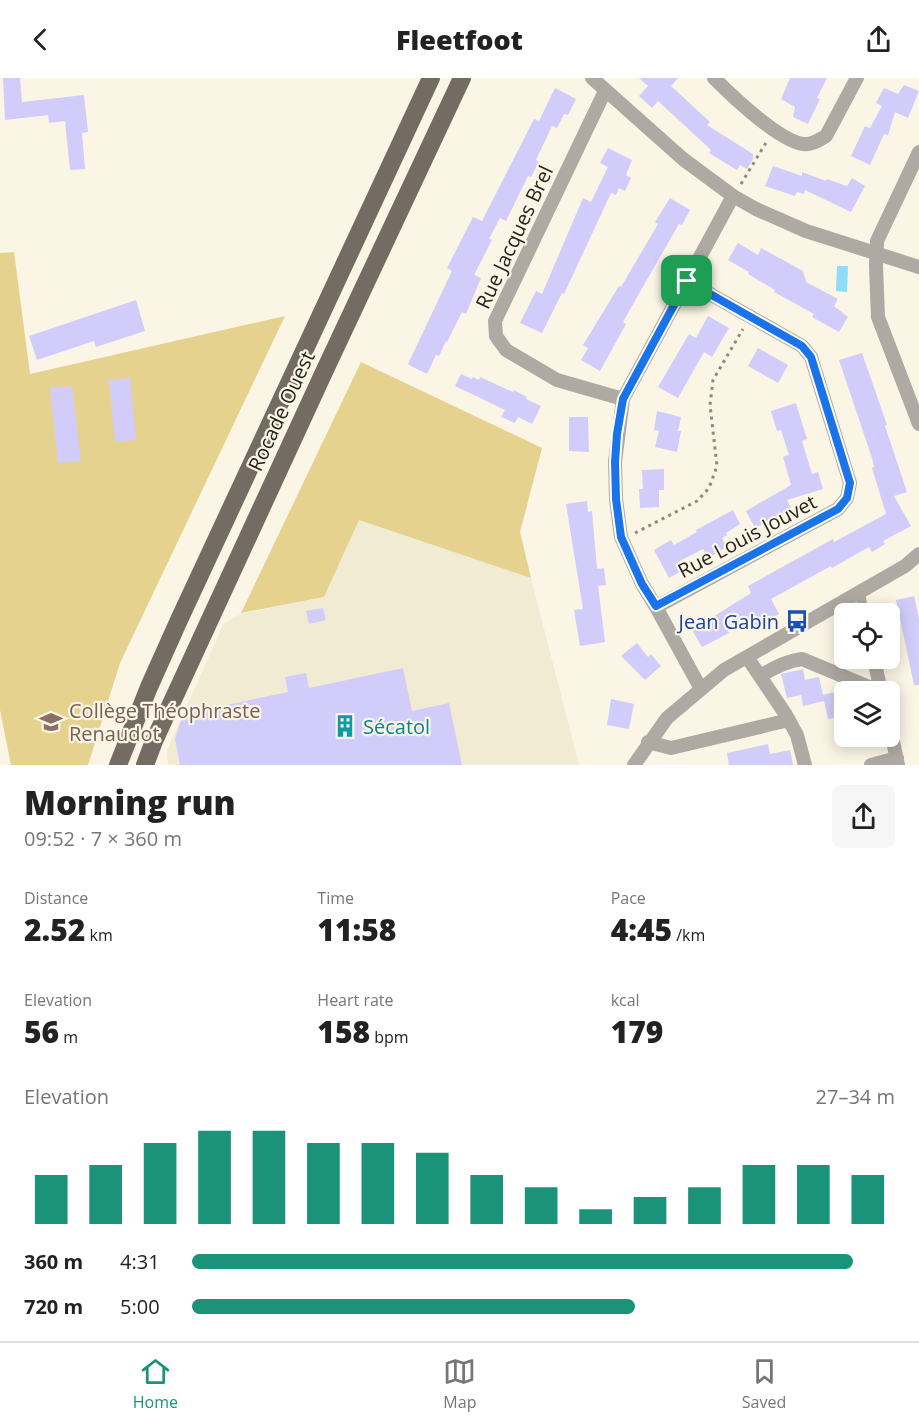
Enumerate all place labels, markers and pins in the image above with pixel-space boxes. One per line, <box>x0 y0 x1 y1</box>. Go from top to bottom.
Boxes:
pin <box>661 255 712 306</box>
place label: Jean Gabin <box>677 608 779 635</box>
bus stop icon: Jean Gabin <box>784 608 810 634</box>
place label: Collège Théophraste Renaudot <box>69 697 260 747</box>
school or university icon: Collège Théophraste Renaudot <box>38 709 64 735</box>
building icon: Sécatol <box>332 713 358 739</box>
place label: Sécatol <box>363 713 430 740</box>

